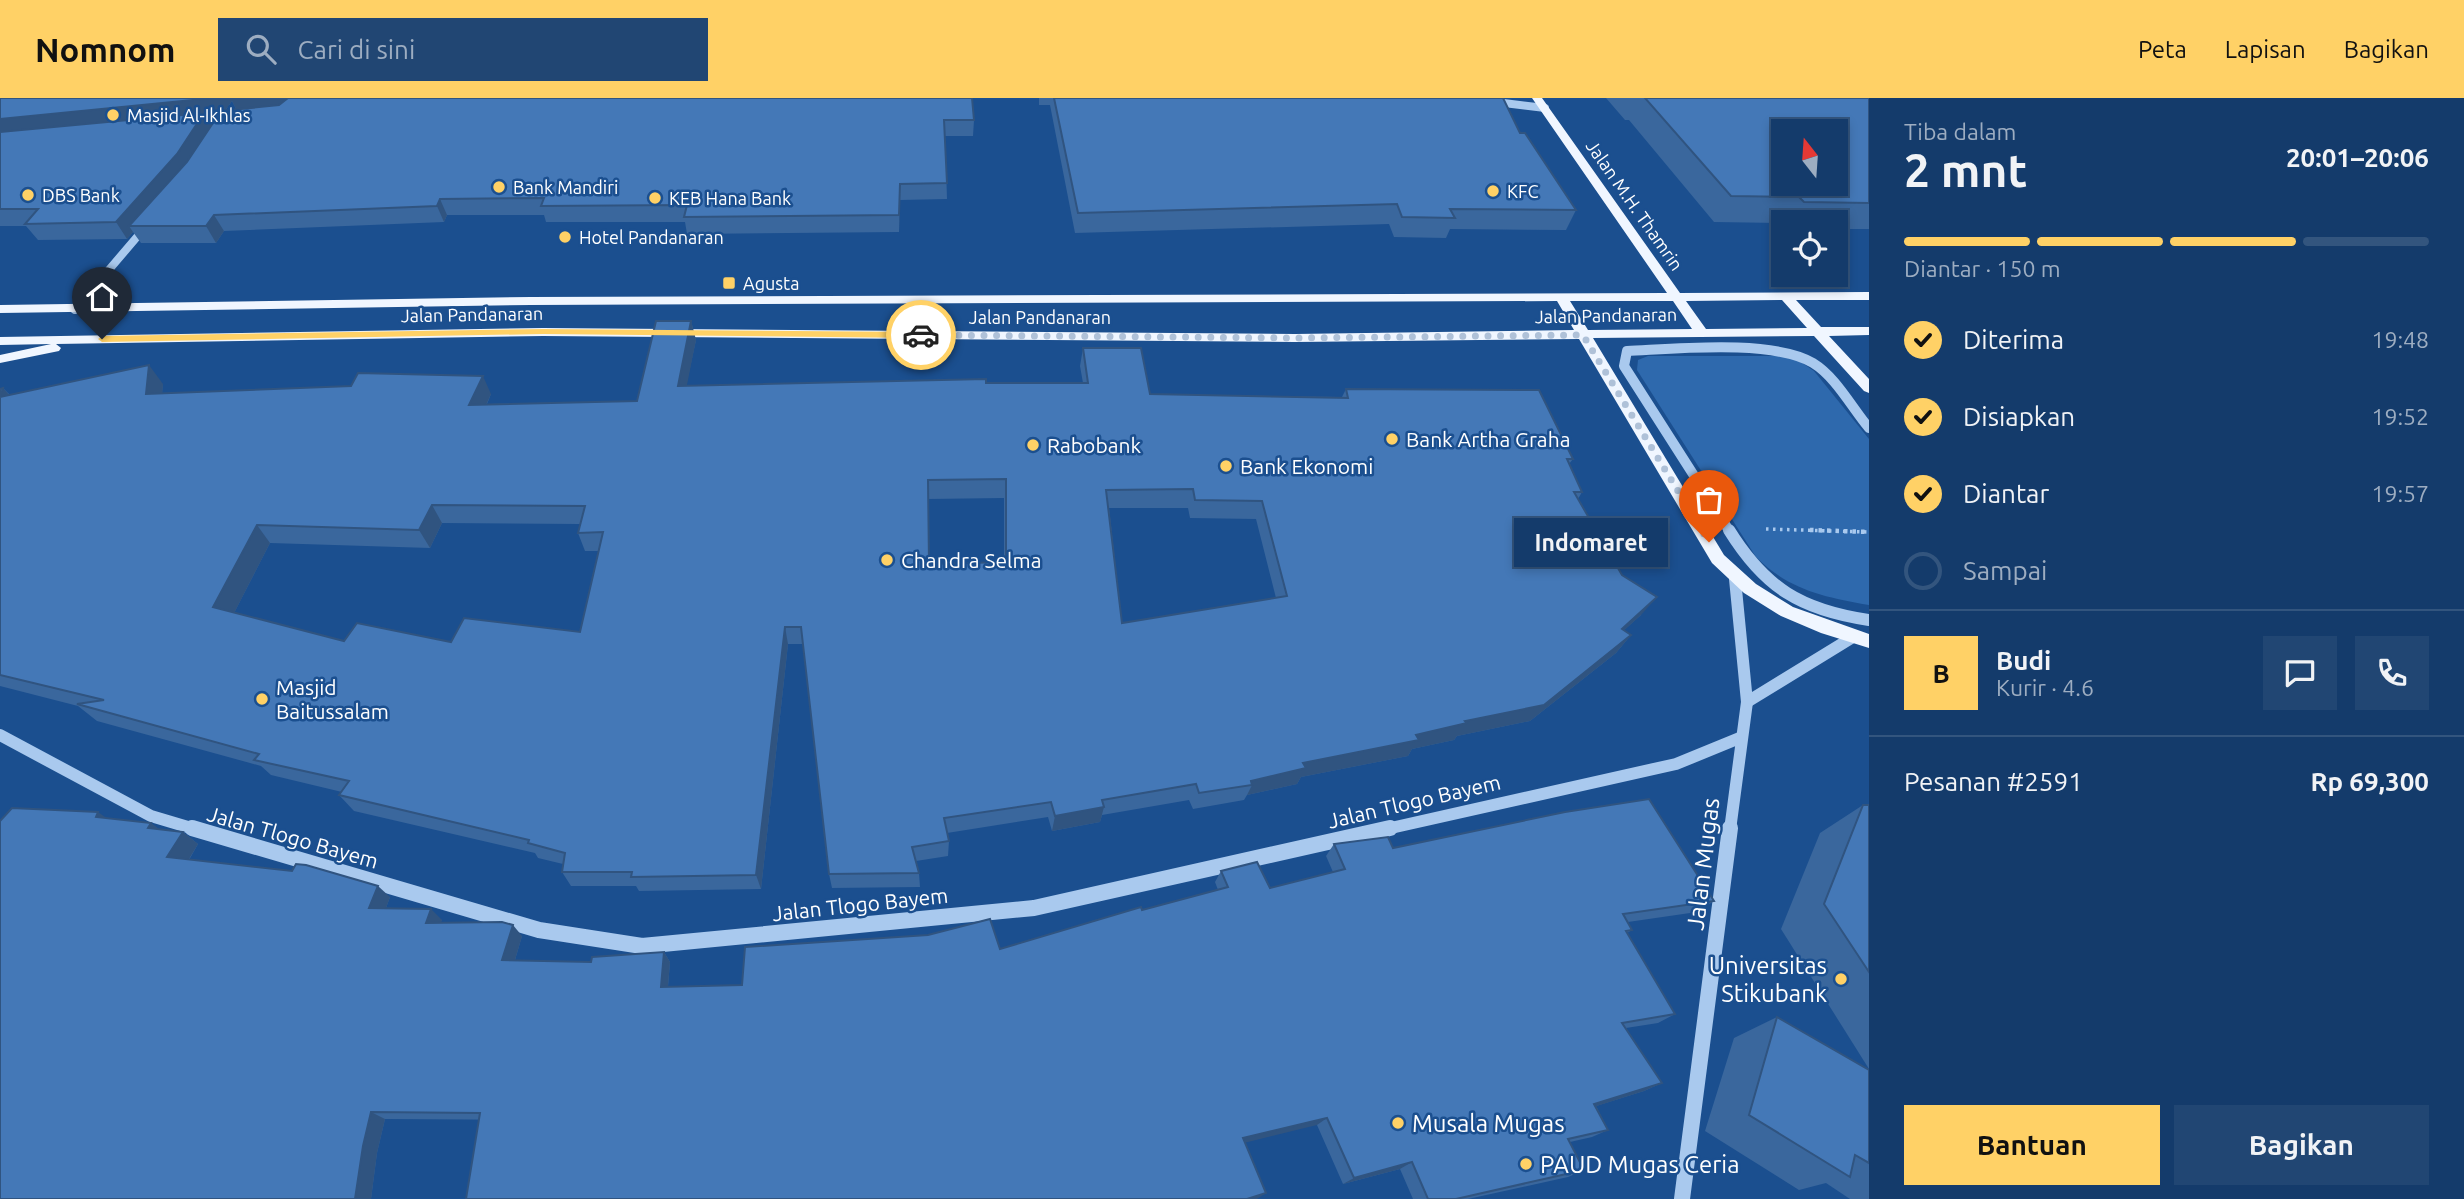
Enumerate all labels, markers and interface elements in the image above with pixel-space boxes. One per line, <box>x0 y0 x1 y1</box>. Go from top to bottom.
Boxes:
search box <box>218 18 708 81</box>
icon: search <box>242 30 280 68</box>
text: Nomnom <box>35 31 176 68</box>
text: Cari di sini <box>298 35 415 64</box>
text: Peta <box>2138 36 2187 63</box>
text: Lapisan <box>2225 36 2306 63</box>
text: Bagikan <box>2344 36 2429 63</box>
place label: Masjid Al-Ikhlas <box>127 105 251 125</box>
marker: Masjid Al-Ikhlas <box>105 107 121 123</box>
north arrow <box>1771 119 1848 196</box>
map controls <box>1771 119 1848 287</box>
text: Tiba dalam <box>1904 119 2016 144</box>
street label: Jalan M.H. Thamrin <box>1583 136 1687 274</box>
text: 20:01–20:06 <box>2286 143 2429 172</box>
text: 2 mnt <box>1904 144 2027 196</box>
place label: Bank Mandiri <box>513 177 618 197</box>
marker: Bank Mandiri <box>491 179 507 195</box>
place label: KFC <box>1507 181 1538 201</box>
marker: KFC <box>1485 183 1501 199</box>
place label: DBS Bank <box>42 185 120 205</box>
marker: DBS Bank <box>20 187 36 203</box>
place label: KEB Hana Bank <box>669 188 791 208</box>
marker: KEB Hana Bank <box>647 190 663 206</box>
button: locate <box>1771 210 1848 287</box>
place label: Hotel Pandanaran <box>579 227 724 247</box>
marker: Hotel Pandanaran <box>557 229 573 245</box>
text: Diantar · 150 m <box>1904 256 2061 281</box>
pin <box>72 267 132 339</box>
place label: Agusta <box>743 273 799 293</box>
marker: Agusta <box>721 275 737 291</box>
icon: home <box>83 278 121 316</box>
courier <box>886 300 956 370</box>
street label: Jalan Pandanaran <box>401 303 543 325</box>
street label: Jalan Pandanaran <box>1535 304 1677 326</box>
street label: Jalan Pandanaran <box>969 307 1111 327</box>
icon: car <box>902 316 940 354</box>
icon: check <box>1904 321 1942 359</box>
text: Diterima <box>1963 325 2064 354</box>
text: 19:48 <box>2371 327 2429 352</box>
icon: check <box>1904 398 1942 436</box>
text: Disiapkan <box>1963 402 2075 431</box>
text: 19:52 <box>2371 404 2429 429</box>
place label: Bank Artha Graha <box>1406 427 1570 451</box>
marker: Bank Artha Graha <box>1384 431 1400 447</box>
place label: Rabobank <box>1047 433 1141 457</box>
marker: Rabobank <box>1025 437 1041 453</box>
place label: Bank Ekonomi <box>1240 454 1373 478</box>
marker: Bank Ekonomi <box>1218 458 1234 474</box>
pin <box>1679 470 1739 542</box>
icon: check <box>1904 475 1942 513</box>
text: Diantar <box>1963 479 2049 508</box>
icon: bag <box>1690 481 1728 519</box>
text: 19:57 <box>2371 481 2429 506</box>
callout: Indomaret <box>1513 518 1667 566</box>
text: Indomaret <box>1535 530 1647 555</box>
place label: Chandra Selma <box>901 548 1042 572</box>
marker: Chandra Selma <box>879 552 895 568</box>
text: Sampai <box>1963 556 2047 585</box>
button: chat <box>2263 636 2337 710</box>
button: phone <box>2355 636 2429 710</box>
text: Budi <box>1996 646 2051 675</box>
text: B <box>1932 659 1950 688</box>
place label: Masjid Baitussalam <box>276 675 389 723</box>
text: Kurir · 4.6 <box>1996 675 2094 700</box>
marker: Masjid Baitussalam <box>254 691 270 707</box>
text: Pesanan #2591 <box>1904 767 2083 796</box>
text: Rp 69,300 <box>2310 767 2429 796</box>
street label: Jalan Tlogo Bayem <box>1325 769 1503 833</box>
street label: Jalan Mugas <box>1681 796 1725 932</box>
street label: Jalan Tlogo Bayem <box>205 801 381 873</box>
street label: Jalan Tlogo Bayem <box>771 883 949 925</box>
place label: Universitas Stikubank <box>1709 952 1827 1007</box>
marker: Universitas Stikubank <box>1833 971 1849 987</box>
button: Bantuan <box>1904 1105 2160 1185</box>
button: Bagikan <box>2174 1105 2429 1185</box>
place label: Musala Mugas <box>1412 1110 1565 1137</box>
marker: Musala Mugas <box>1390 1115 1406 1131</box>
place label: PAUD Mugas Ceria <box>1540 1151 1740 1178</box>
marker: PAUD Mugas Ceria <box>1518 1156 1534 1172</box>

